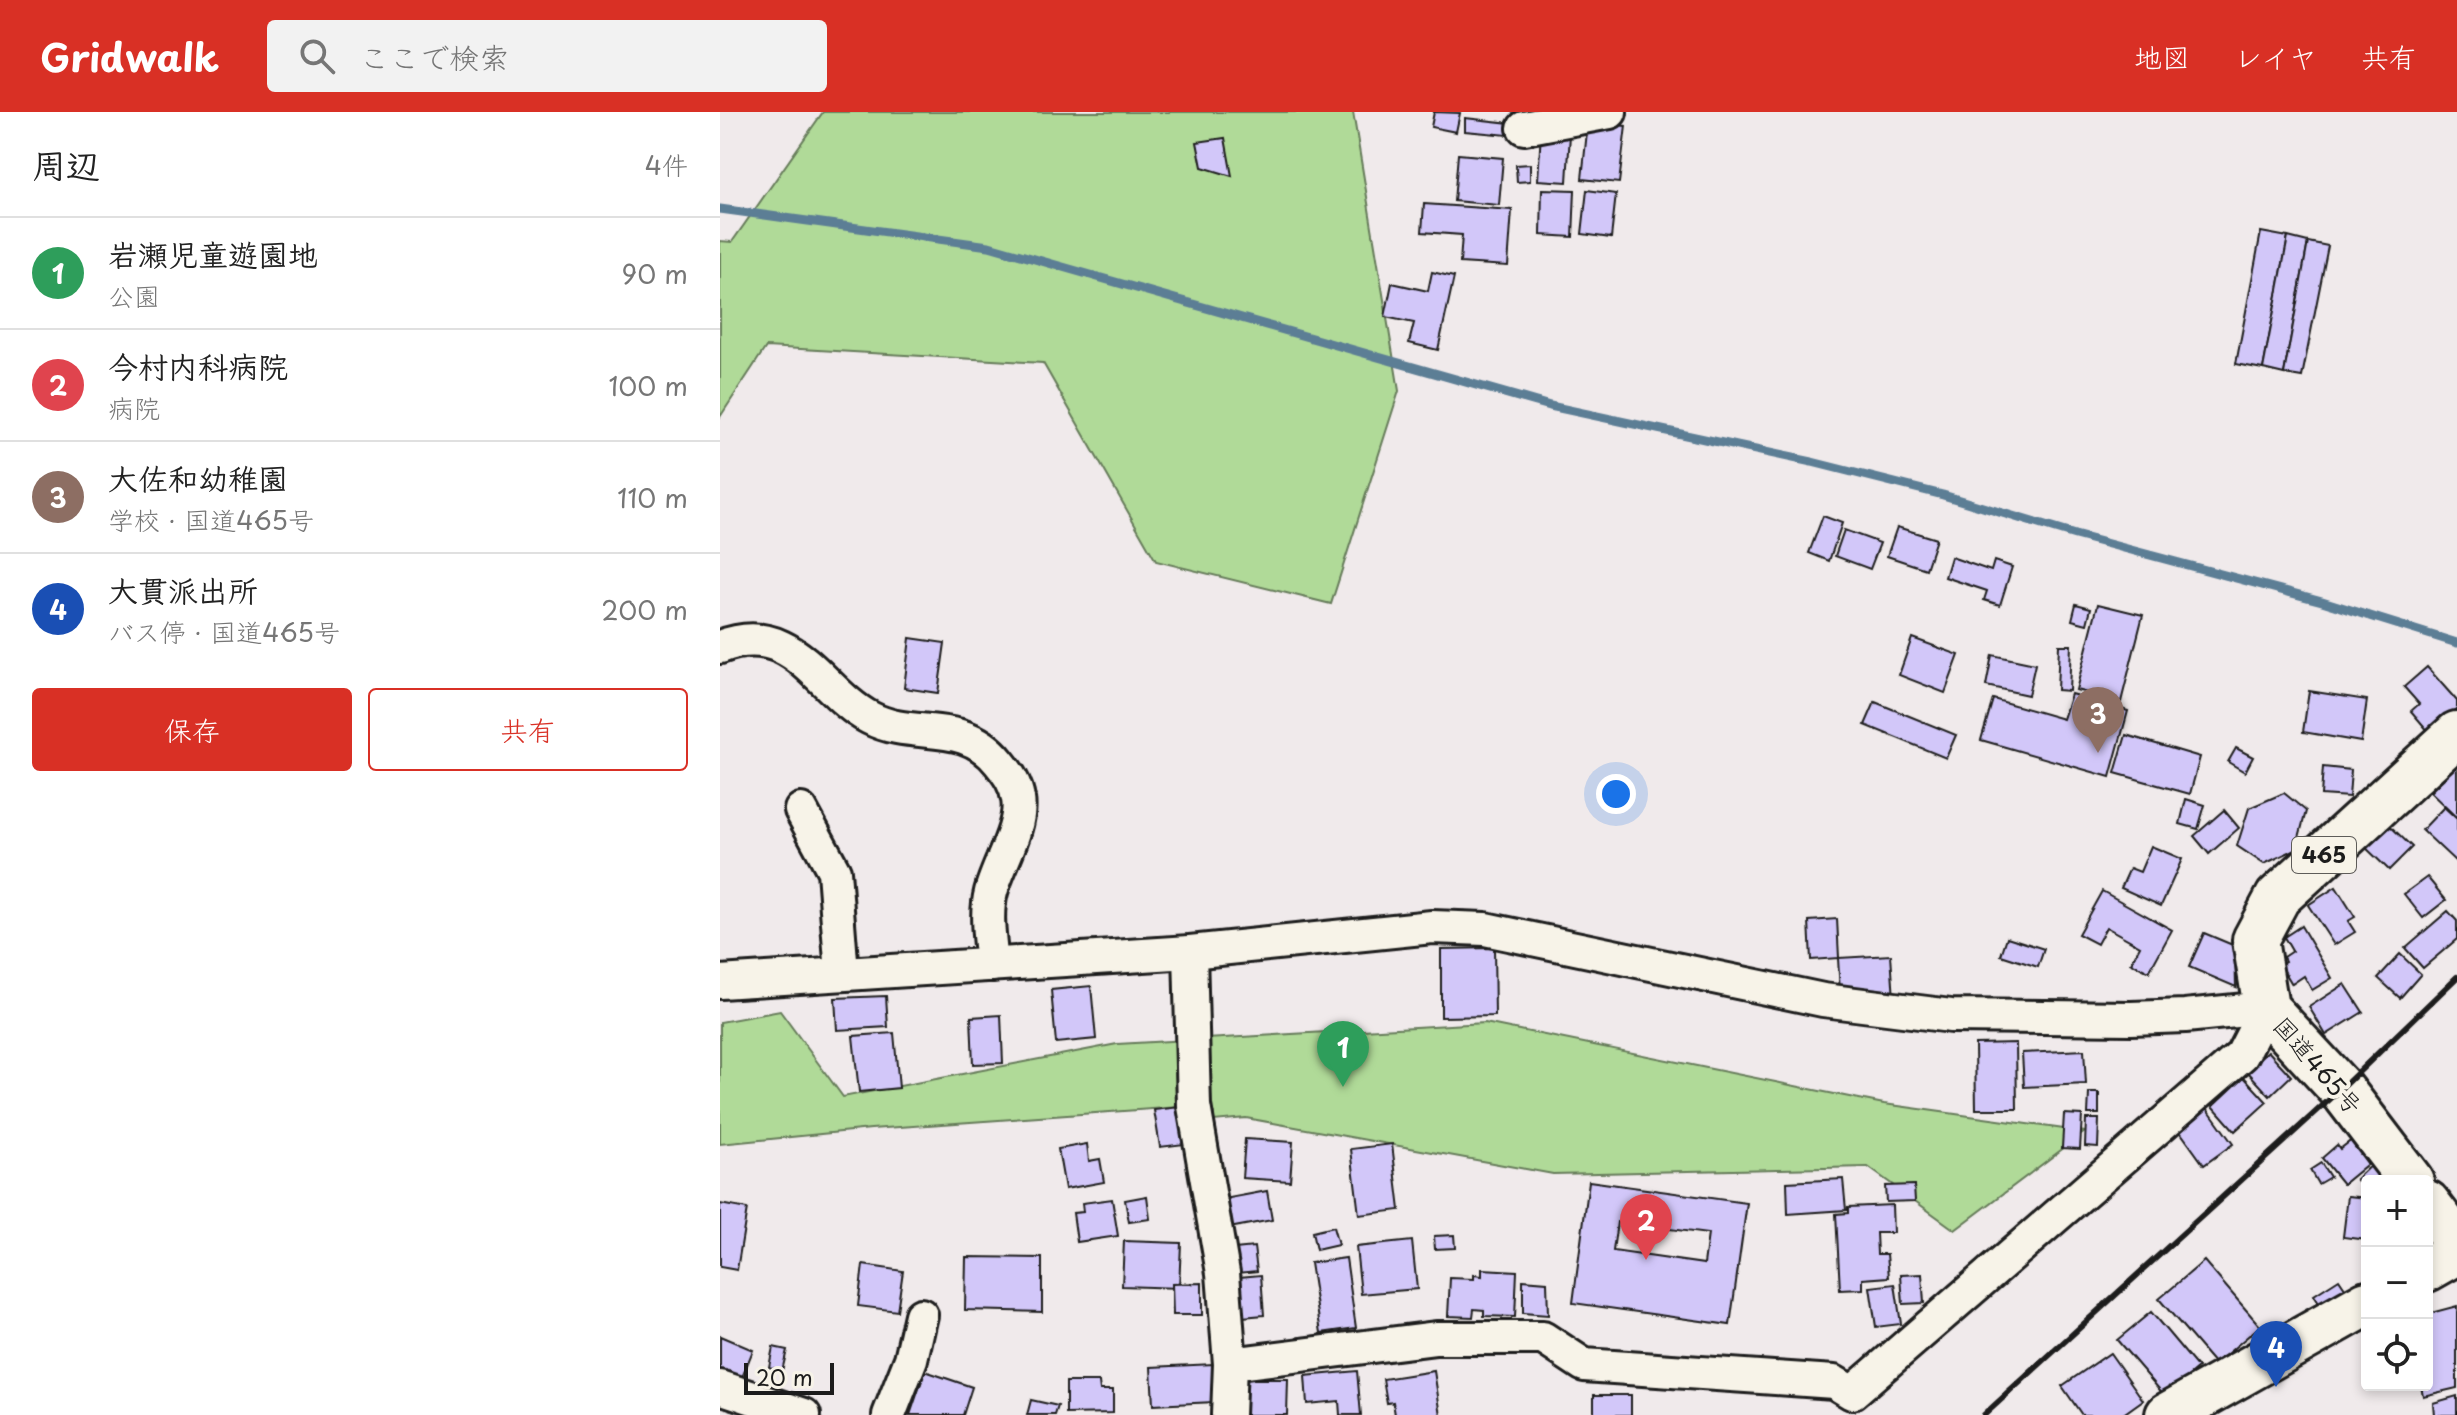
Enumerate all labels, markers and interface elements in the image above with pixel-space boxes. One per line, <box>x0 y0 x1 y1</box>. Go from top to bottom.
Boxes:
search box <box>267 20 827 92</box>
text: Gridwalk <box>40 28 219 85</box>
icon: search <box>295 34 339 78</box>
text: ここで検索 <box>359 34 509 79</box>
text: 地図 <box>2134 35 2190 78</box>
text: レイヤ <box>2234 35 2317 78</box>
text: 共有 <box>2361 35 2417 78</box>
text: 周辺 <box>32 138 100 190</box>
text: 4件 <box>645 145 688 184</box>
text: 岩瀬児童遊園地 <box>108 231 318 276</box>
text: 1 <box>52 254 64 293</box>
text: 90 m <box>621 254 688 293</box>
text: 公園 <box>108 276 160 315</box>
text: 今村内科病院 <box>108 343 288 388</box>
text: 2 <box>49 366 67 405</box>
text: 100 m <box>608 366 688 405</box>
text: 病院 <box>108 388 160 427</box>
text: 大佐和幼稚園 <box>108 455 288 500</box>
text: 3 <box>49 478 67 517</box>
text: 110 m <box>617 478 688 517</box>
text: 学校 · 国道465号 <box>108 500 314 539</box>
text: 大貫派出所 <box>108 567 258 612</box>
text: 4 <box>49 590 67 629</box>
text: 200 m <box>601 590 688 629</box>
text: バス停 · 国道465号 <box>108 612 340 651</box>
pin: 3 <box>2072 687 2124 753</box>
button: 保存 <box>32 688 352 771</box>
button: 共有 <box>368 688 688 771</box>
your location <box>1596 774 1636 814</box>
road number: 465 <box>2292 837 2356 873</box>
street label: 国道465号 <box>2266 1008 2371 1122</box>
pin: 1 <box>1317 1021 1369 1087</box>
map controls <box>2361 1175 2433 1391</box>
button: + <box>2361 1175 2433 1247</box>
pin: 2 <box>1620 1194 1672 1260</box>
button: − <box>2361 1247 2433 1319</box>
button: locate <box>2361 1319 2433 1391</box>
pin: 4 <box>2250 1321 2302 1387</box>
scale bar <box>744 1359 834 1395</box>
text: 20 m <box>756 1360 813 1393</box>

